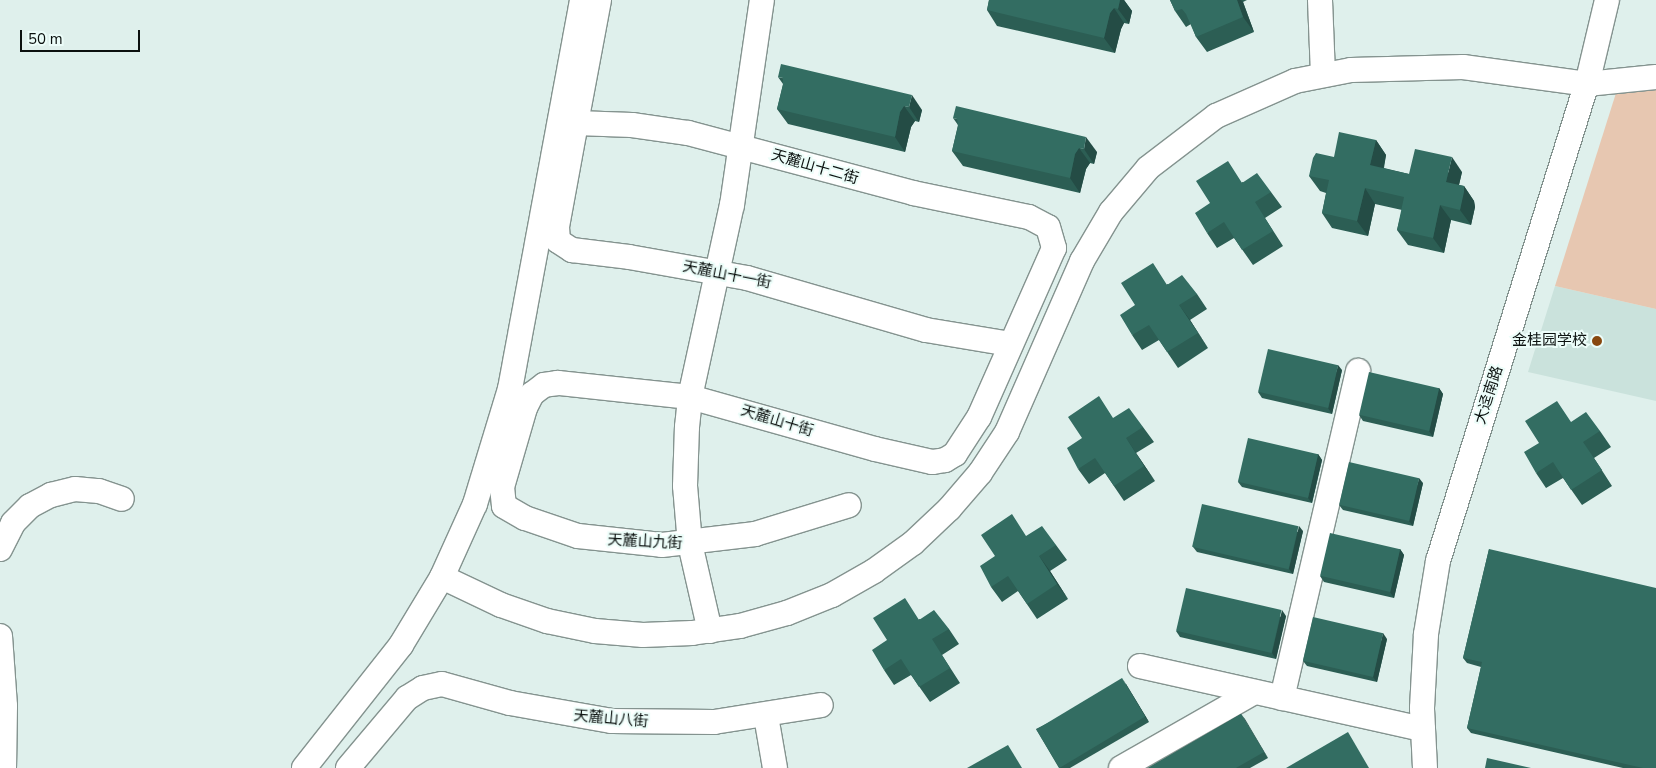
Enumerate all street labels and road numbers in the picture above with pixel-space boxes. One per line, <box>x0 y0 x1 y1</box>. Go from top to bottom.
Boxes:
street label: 天麓山十二街 <box>769 146 861 188</box>
street label: 天麓山十一街 <box>681 258 773 292</box>
street label: 大迳南路 <box>1471 364 1507 426</box>
street label: 天麓山十街 <box>739 401 815 441</box>
street label: 天麓山九街 <box>607 531 683 553</box>
street label: 天麓山八街 <box>573 707 649 731</box>

